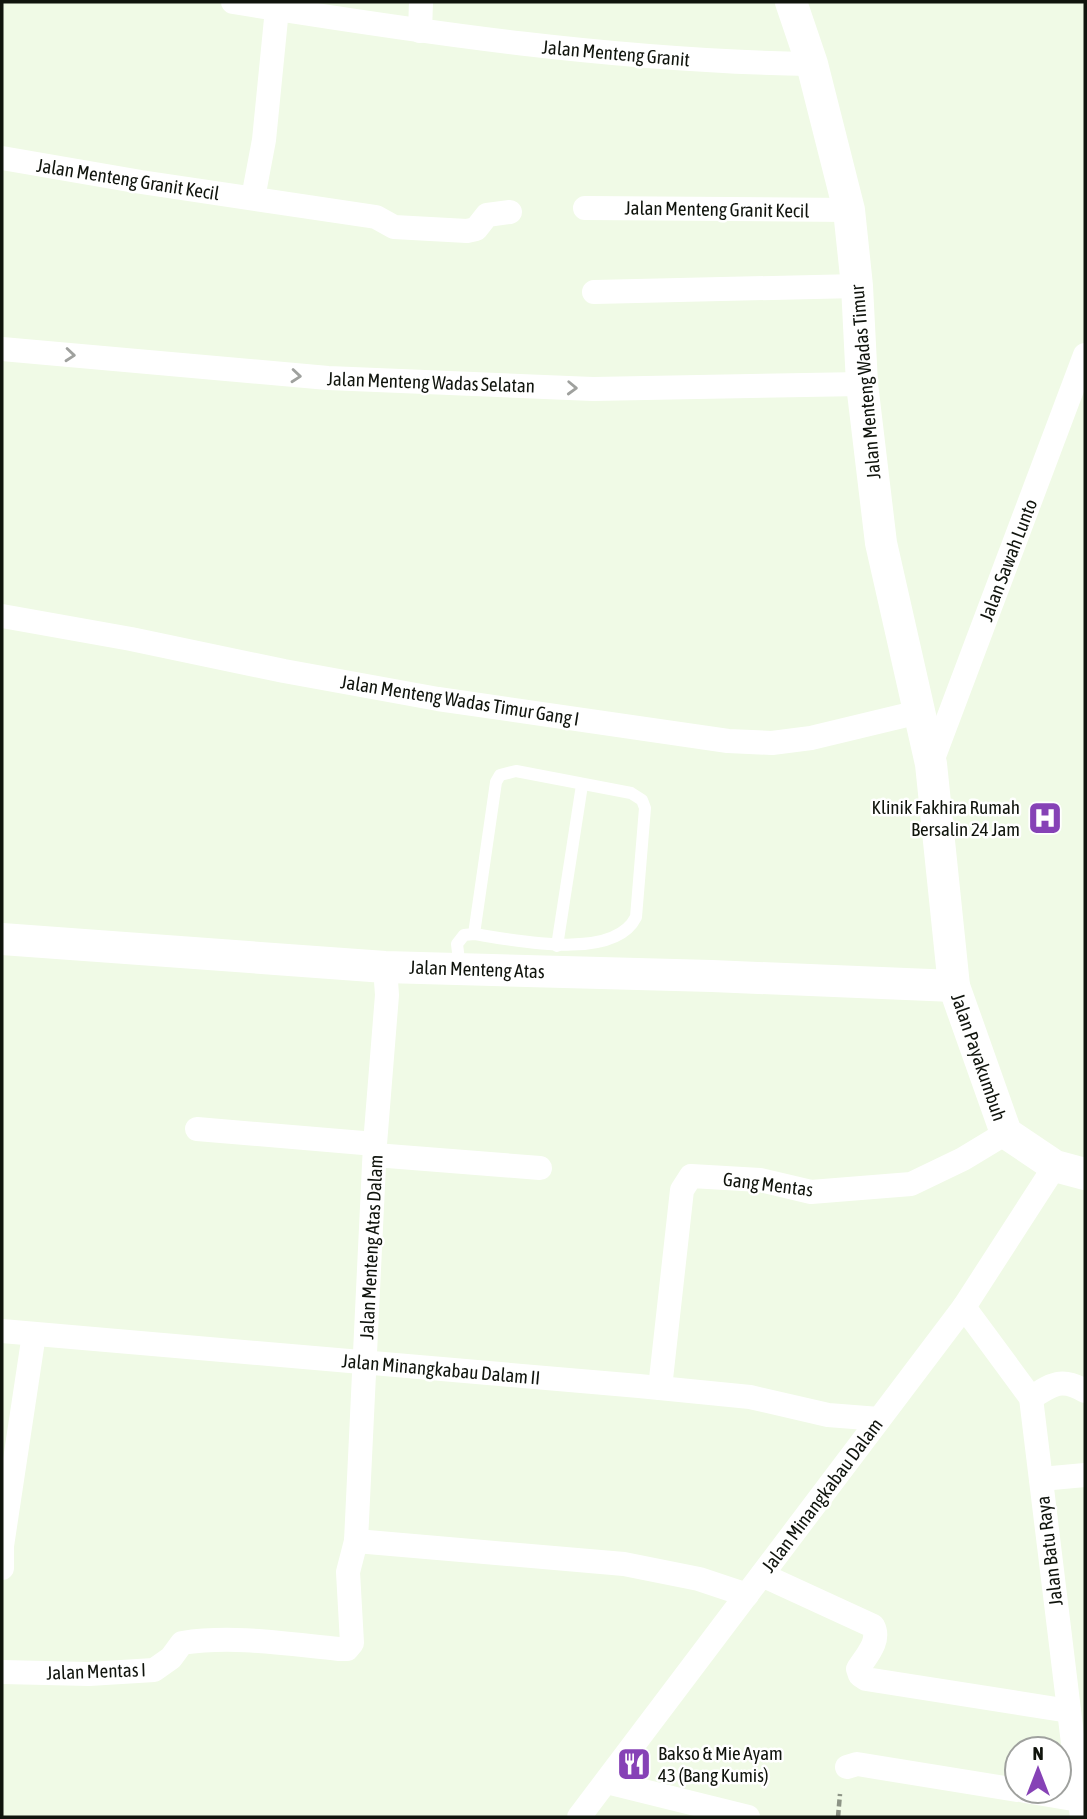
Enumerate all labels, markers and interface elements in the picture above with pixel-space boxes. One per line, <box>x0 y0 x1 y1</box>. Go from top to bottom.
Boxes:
street label: Jalan Menteng Granit <box>541 36 691 70</box>
street label: Jalan Menteng Granit Kecil <box>35 154 221 204</box>
street label: Jalan Menteng Granit Kecil <box>624 196 810 222</box>
street label: Jalan Menteng Wadas Timur <box>846 283 884 480</box>
one-way arrow <box>65 347 76 362</box>
street label: Jalan Menteng Wadas Selatan <box>327 367 535 397</box>
one-way arrow <box>291 368 302 383</box>
one-way arrow <box>567 381 578 396</box>
street label: Jalan Sawah Lunto <box>975 496 1041 624</box>
street label: Jalan Menteng Wadas Timur Gang I <box>339 670 581 730</box>
place label: Klinik Fakhira Rumah Bersalin 24 Jam <box>872 796 1020 840</box>
hospital icon: Klinik Fakhira Rumah Bersalin 24 Jam <box>1026 799 1064 837</box>
street label: Jalan Menteng Atas <box>409 956 545 982</box>
street label: Jalan Payakumbuh <box>947 990 1011 1124</box>
street label: Jalan Menteng Atas Dalam <box>355 1154 387 1340</box>
street label: Gang Mentas <box>722 1168 815 1200</box>
street label: Jalan Minangkabau Dalam II <box>341 1349 541 1389</box>
street label: Jalan Minangkabau Dalam <box>757 1414 887 1576</box>
street label: Jalan Batu Raya <box>1031 1495 1067 1607</box>
street label: Jalan Mentas I <box>46 1658 146 1684</box>
north arrow <box>1003 1735 1073 1805</box>
place label: Bakso & Mie Ayam 43 (Bang Kumis) <box>658 1742 783 1786</box>
text: N <box>1032 1742 1044 1764</box>
restaurant icon: Bakso & Mie Ayam 43 (Bang Kumis) <box>615 1745 653 1783</box>

